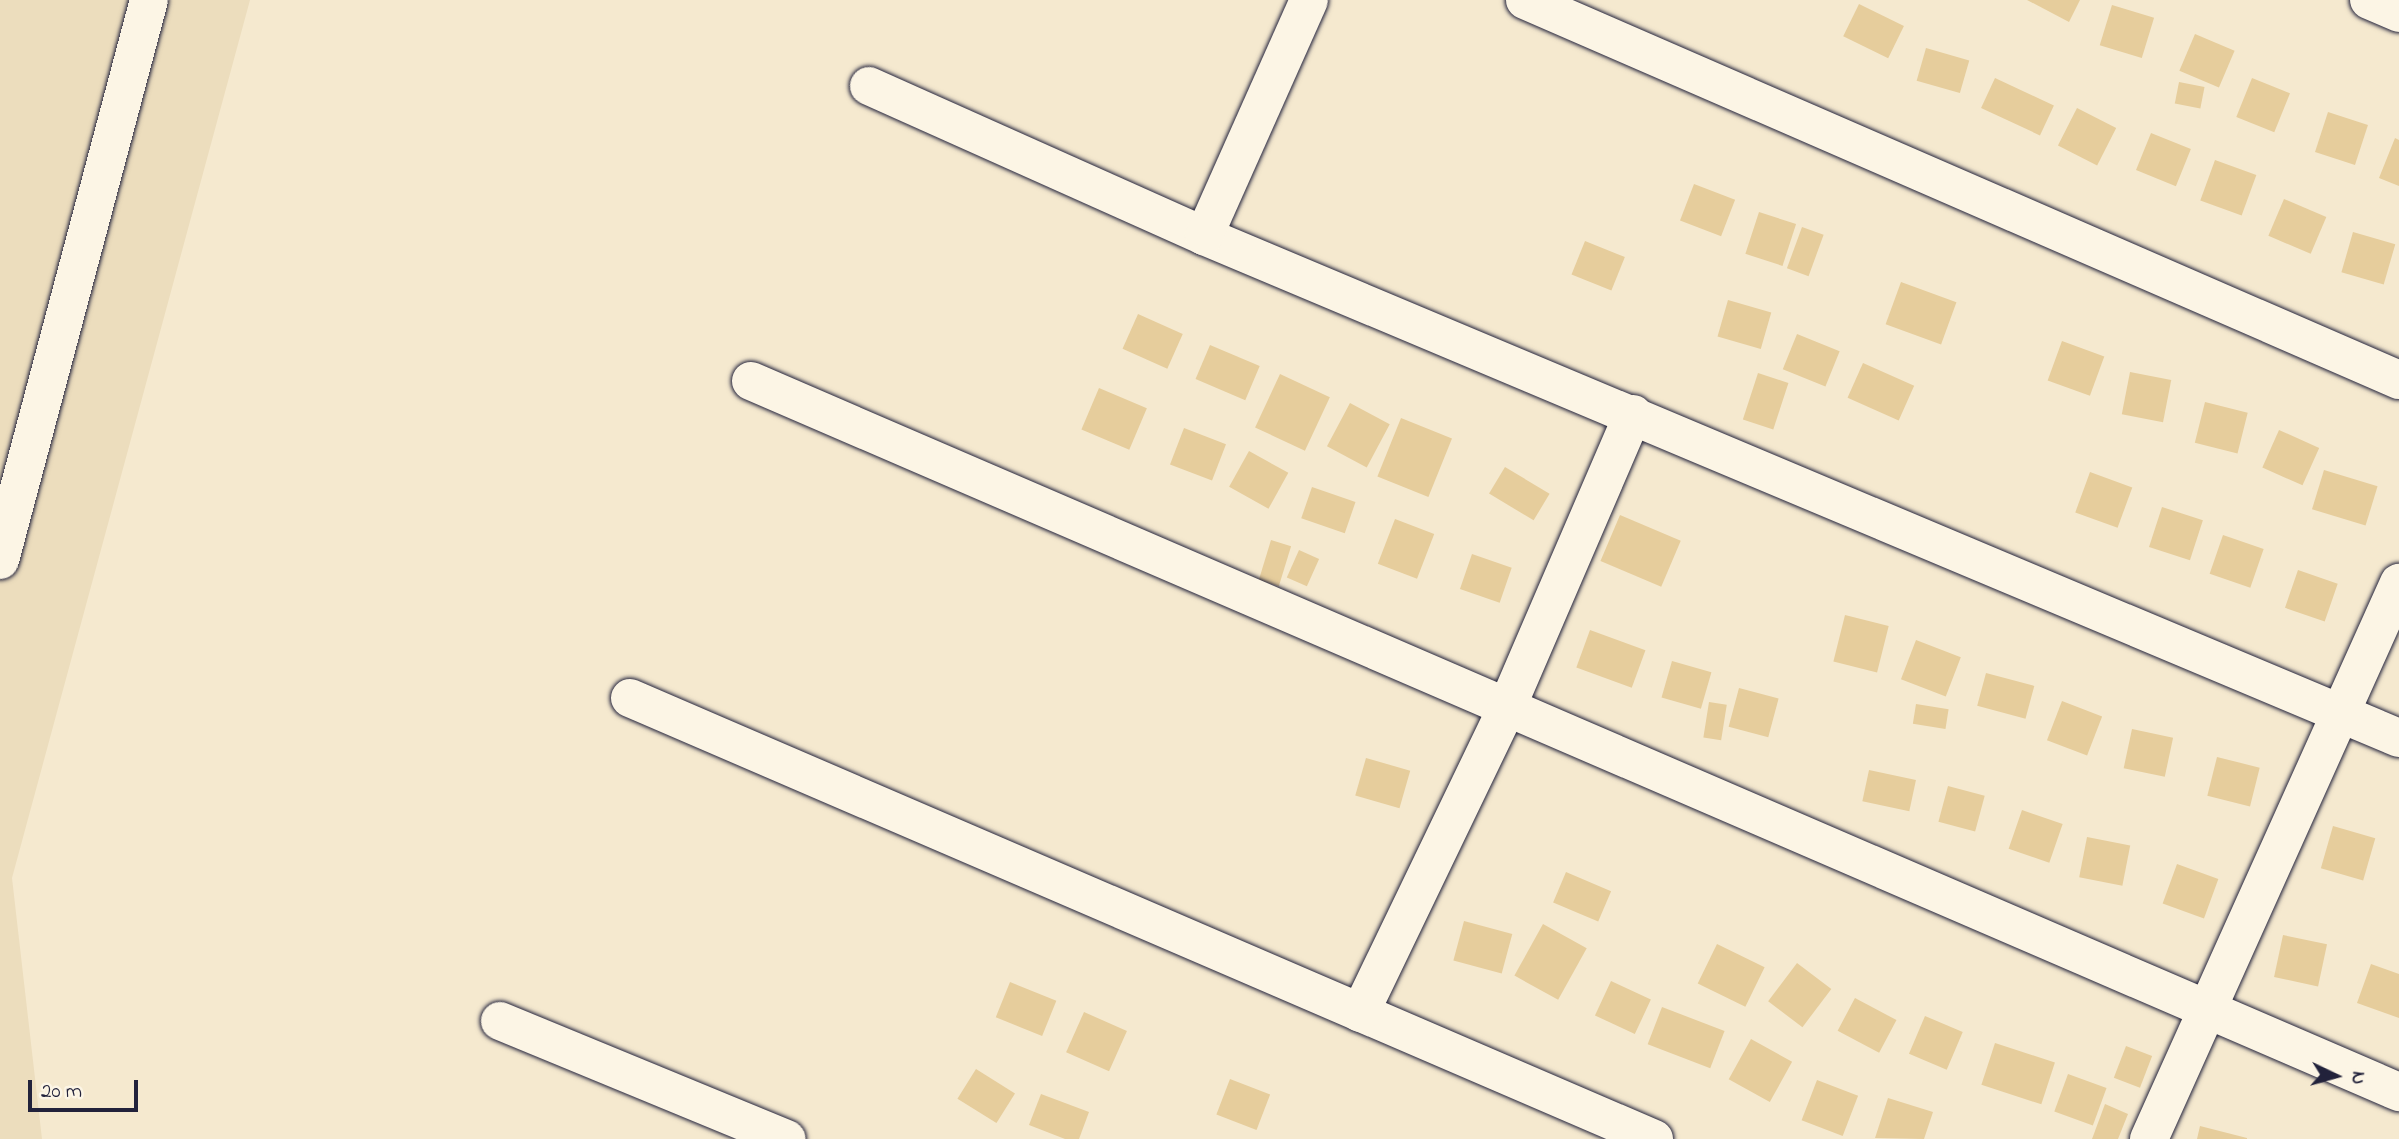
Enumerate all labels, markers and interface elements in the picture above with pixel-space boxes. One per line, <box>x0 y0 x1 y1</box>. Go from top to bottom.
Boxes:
north arrow <box>2301 1041 2371 1111</box>
scale bar <box>32 1066 142 1110</box>
text: N <box>2343 1070 2371 1085</box>
text: 20 m <box>41 1077 82 1107</box>

